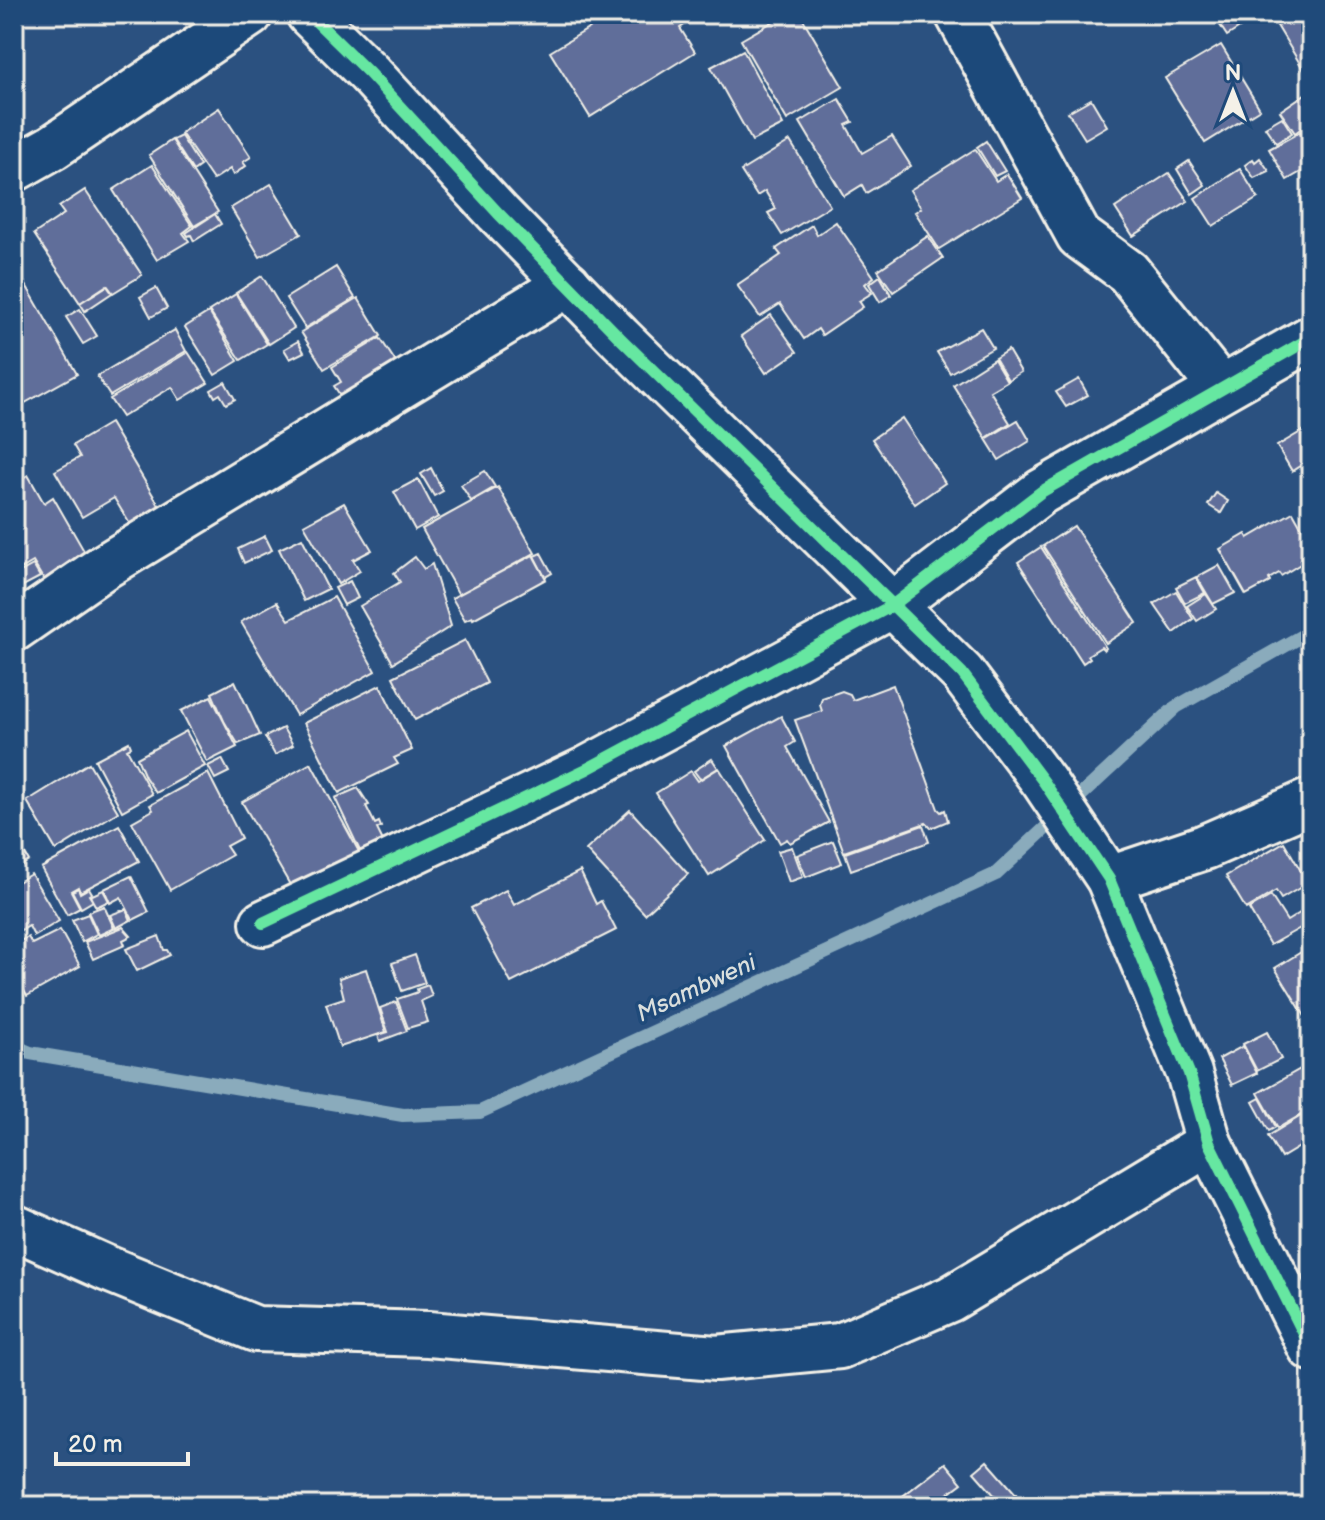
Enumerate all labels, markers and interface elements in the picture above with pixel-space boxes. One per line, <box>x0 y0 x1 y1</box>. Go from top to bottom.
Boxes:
north arrow <box>1193 52 1273 132</box>
text: N <box>1225 60 1241 87</box>
water label: Msambweni <box>632 948 762 1029</box>
scale bar <box>56 1416 188 1466</box>
text: 20 m <box>68 1430 123 1459</box>

